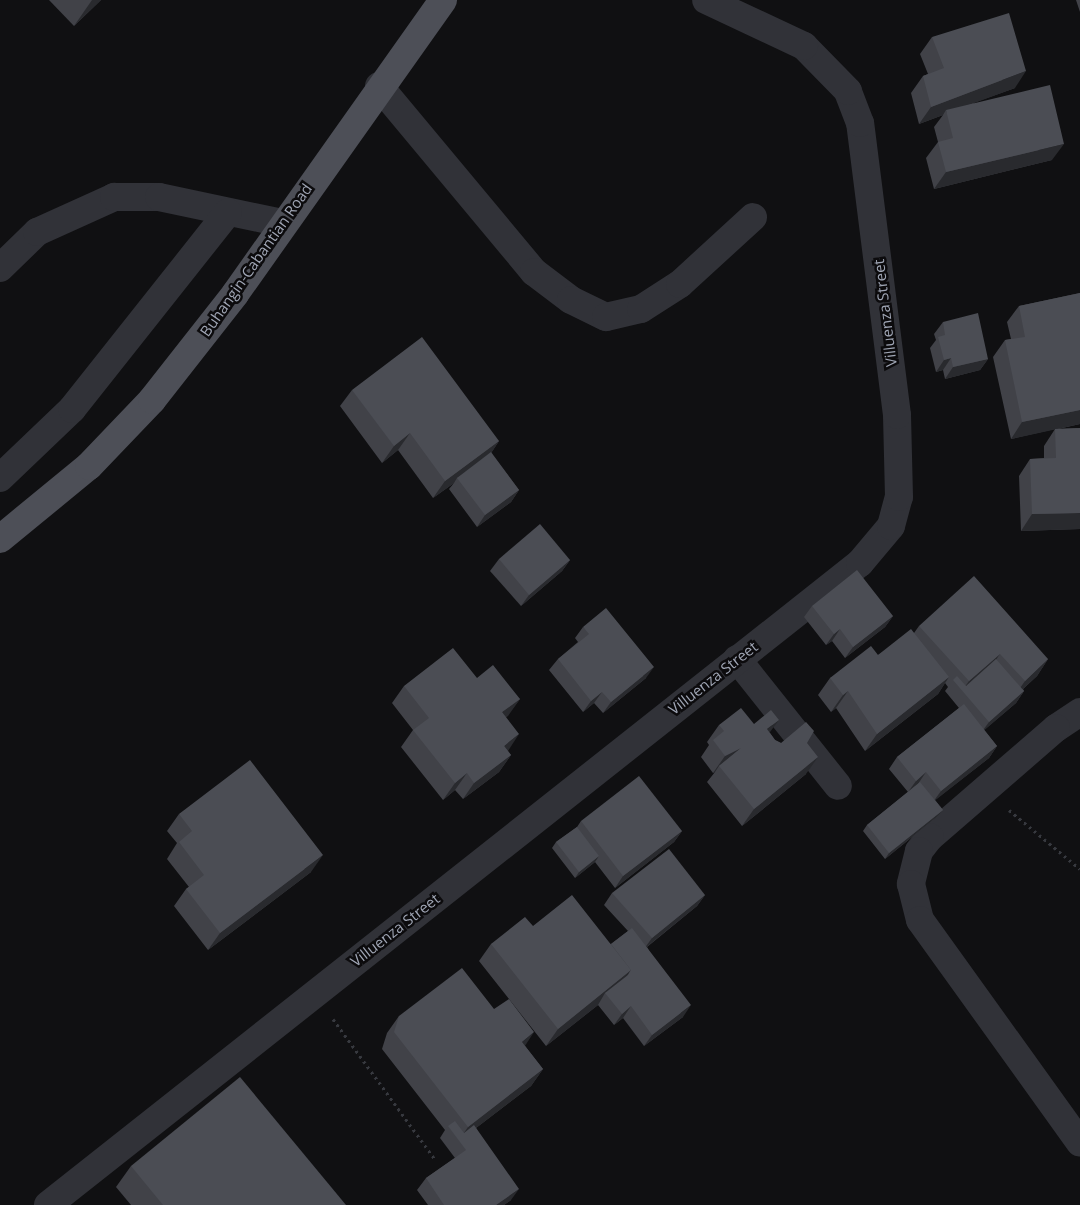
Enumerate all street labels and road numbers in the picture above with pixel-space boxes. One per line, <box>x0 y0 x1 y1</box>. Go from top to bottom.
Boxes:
street label: Buhangin-Cabantian Road <box>196 180 316 340</box>
street label: Villuenza Street <box>869 258 901 368</box>
street label: Villuenza Street <box>665 638 761 718</box>
street label: Villuenza Street <box>347 890 443 970</box>

